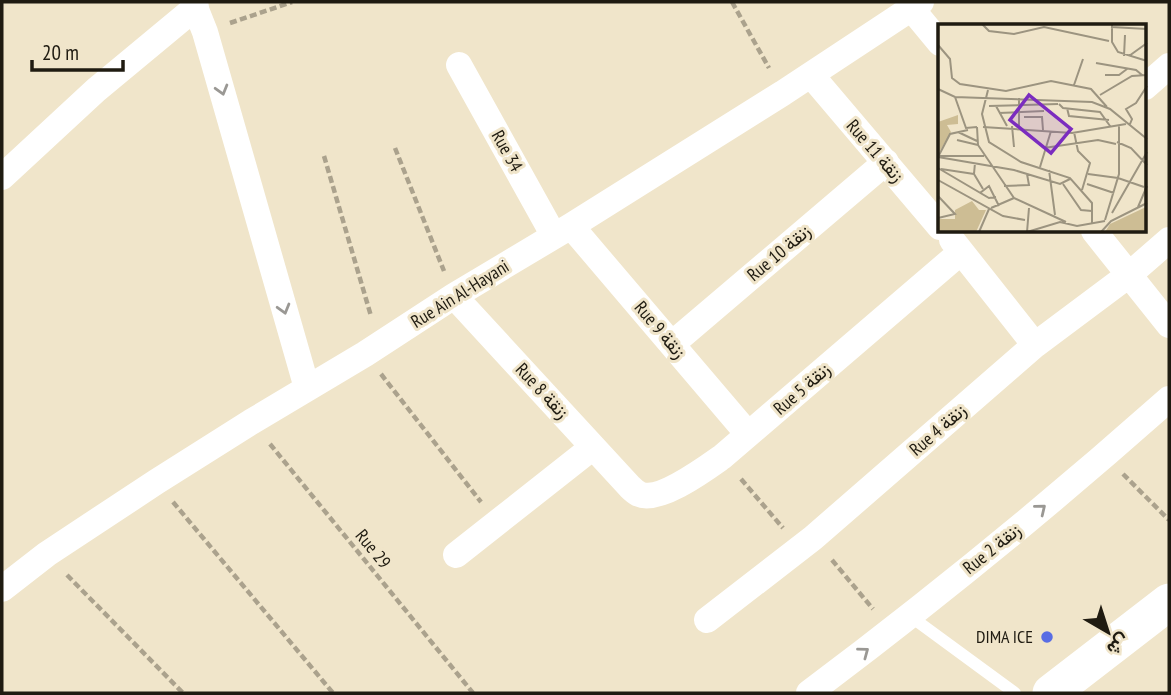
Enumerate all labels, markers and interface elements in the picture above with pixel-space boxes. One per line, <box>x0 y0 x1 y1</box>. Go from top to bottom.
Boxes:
inset map <box>938 24 1146 233</box>
scale bar <box>32 28 122 72</box>
text: 20 m <box>42 39 79 66</box>
one-way arrow <box>213 84 228 96</box>
street label: Rue 11 زنقة <box>842 114 909 187</box>
street label: Rue 34 <box>487 126 528 176</box>
street label: Rue 10 زنقة <box>742 219 815 286</box>
street label: Rue Ain Al-Hayani <box>406 254 513 333</box>
street label: Rue 9 زنقة <box>630 296 691 363</box>
one-way arrow <box>276 302 290 314</box>
street label: Rue 8 زنقة <box>511 358 574 423</box>
street label: Rue 5 زنقة <box>768 358 835 420</box>
street label: Rue 4 زنقة <box>904 399 971 461</box>
one-way arrow <box>1032 505 1045 517</box>
street label: Rue 2 زنقة <box>958 518 1025 579</box>
street label: Rue 29 <box>351 524 396 573</box>
north arrow <box>1073 597 1143 667</box>
place label: DIMA ICE <box>976 625 1033 648</box>
marker: DIMA ICE <box>1039 629 1055 645</box>
text: ش <box>1102 629 1135 662</box>
one-way arrow <box>856 648 869 661</box>

